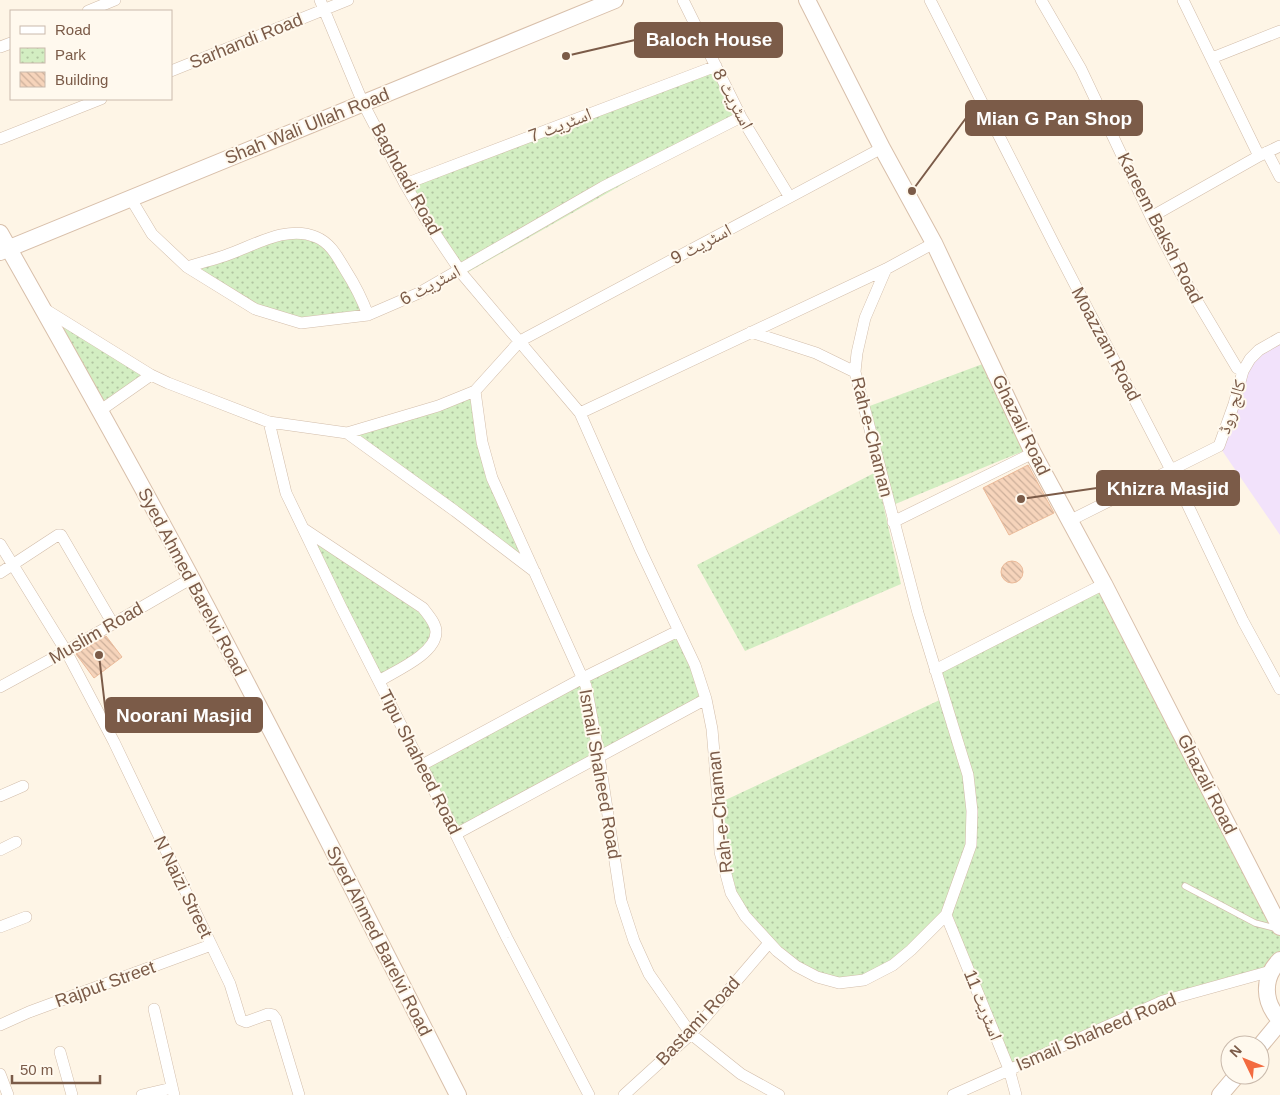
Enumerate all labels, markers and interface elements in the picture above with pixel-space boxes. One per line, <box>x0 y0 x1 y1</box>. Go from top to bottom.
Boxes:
street label: Sarhandi Road <box>187 9 305 73</box>
legend <box>10 10 172 100</box>
text: Road <box>55 21 91 38</box>
callout: Baloch House <box>635 23 782 57</box>
text: Baloch House <box>646 29 772 50</box>
text: Park <box>55 46 86 63</box>
street label: اسٹریٹ 8 <box>708 65 757 133</box>
text: Building <box>55 71 108 88</box>
street label: Shah Wali Ullah Road <box>222 84 392 168</box>
callout: Mian G Pan Shop <box>966 101 1142 135</box>
street label: اسٹریٹ 7 <box>526 104 594 146</box>
text: Mian G Pan Shop <box>976 108 1132 129</box>
street label: Baghdadi Road <box>367 120 445 238</box>
street label: Kareem Baksh Road <box>1113 149 1207 307</box>
street label: اسٹریٹ 9 <box>667 220 735 269</box>
street label: اسٹریٹ 6 <box>396 261 464 310</box>
street label: Moazzam Road <box>1068 284 1144 404</box>
street label: Ghazali Road <box>988 372 1054 478</box>
street label: Rah-e-Chaman <box>847 375 897 499</box>
street label: کالج روڈ <box>1214 377 1252 437</box>
callout: Khizra Masjid <box>1097 471 1239 505</box>
text: Khizra Masjid <box>1107 478 1229 499</box>
street label: Syed Ahmed Barelvi Road <box>134 485 250 679</box>
street label: Muslim Road <box>46 598 146 668</box>
street label: Tipu Shaheed Road <box>375 686 465 838</box>
street label: Ismail Shaheed Road <box>575 688 625 860</box>
callout: Noorani Masjid <box>106 698 262 732</box>
text: Noorani Masjid <box>116 705 252 726</box>
street label: Ghazali Road <box>1173 731 1241 837</box>
street label: Rah-e-Chaman <box>704 750 736 874</box>
street label: N Naizi Street <box>150 833 216 941</box>
street label: Syed Ahmed Barelvi Road <box>322 843 436 1039</box>
street label: Rajput Street <box>52 957 158 1011</box>
street label: اسٹریٹ 11 <box>959 967 1006 1043</box>
street label: Bastami Road <box>652 973 744 1069</box>
street label: Ismail Shaheed Road <box>1013 989 1179 1075</box>
north arrow <box>1220 1035 1270 1085</box>
text: N <box>1226 1042 1245 1060</box>
scale bar <box>12 1052 100 1084</box>
text: 50 m <box>20 1061 53 1078</box>

